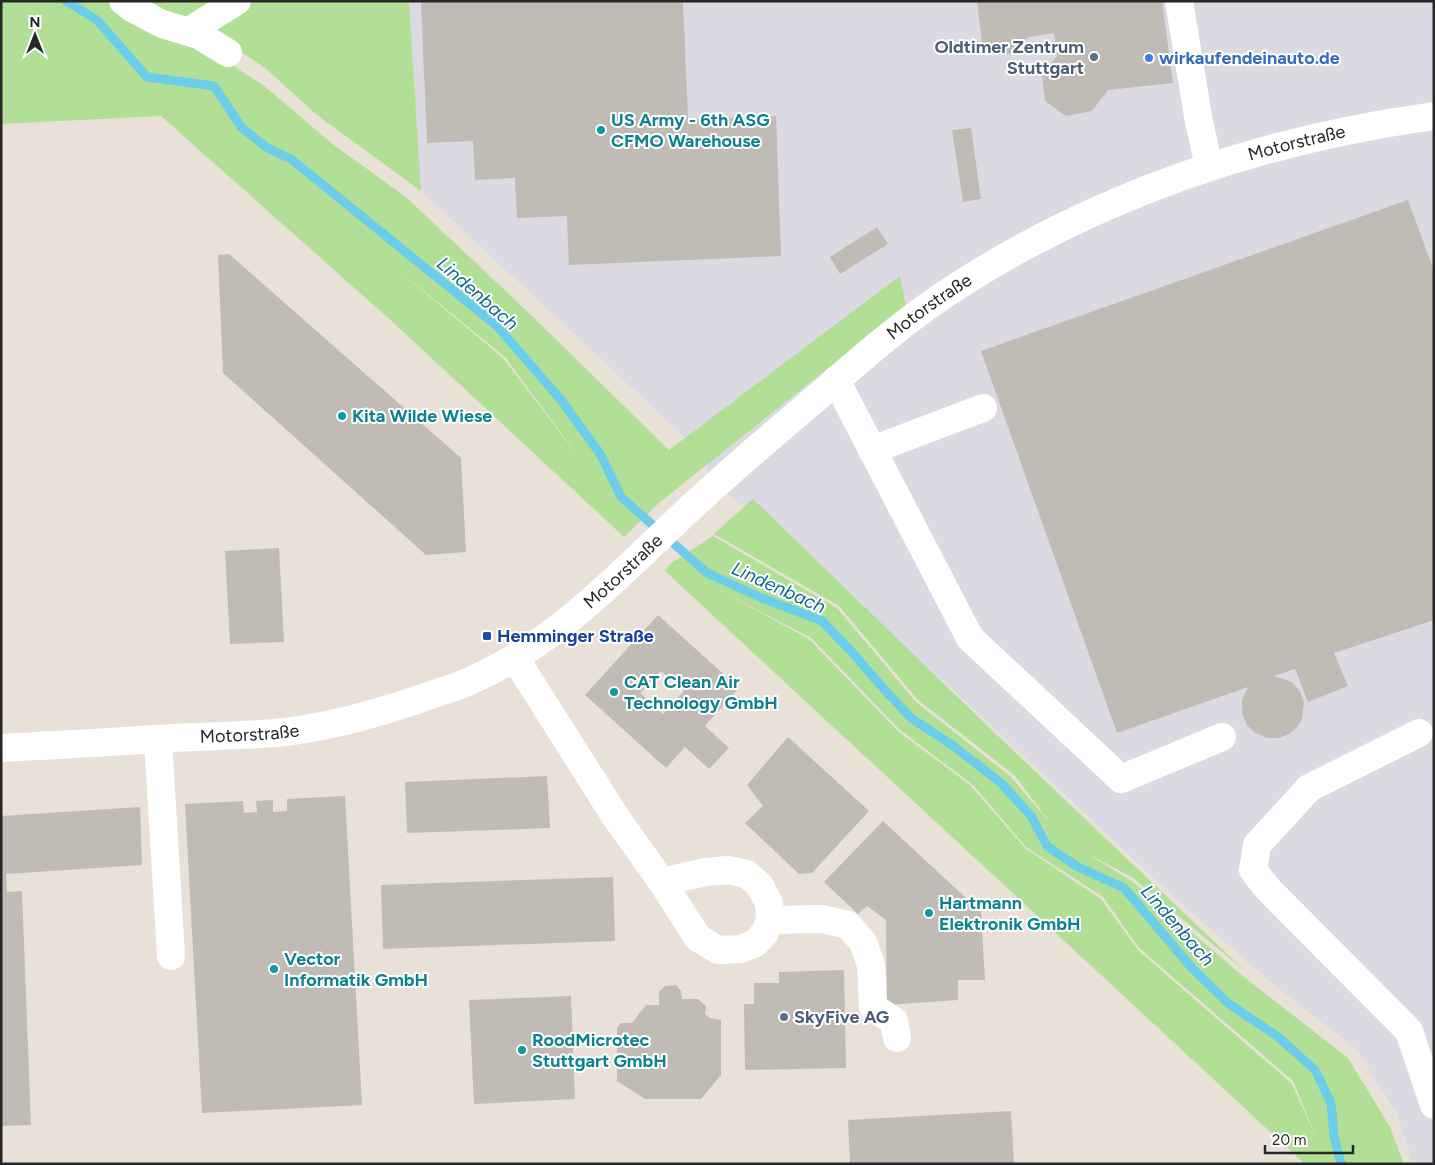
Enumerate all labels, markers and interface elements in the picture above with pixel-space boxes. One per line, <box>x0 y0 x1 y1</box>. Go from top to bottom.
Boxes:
north arrow <box>10 10 60 60</box>
text: N <box>30 14 40 31</box>
place label: Oldtimer Zentrum Stuttgart <box>934 36 1084 79</box>
place label: wirkaufendeinauto.de <box>1159 47 1340 69</box>
marker: Oldtimer Zentrum Stuttgart <box>1088 51 1100 63</box>
marker: wirkaufendeinauto.de <box>1143 52 1155 64</box>
place label: US Army - 6th ASG CFMO Warehouse <box>611 109 770 152</box>
street label: Motorstraße <box>1245 120 1347 166</box>
marker: US Army - 6th ASG CFMO Warehouse <box>595 124 607 136</box>
water label: Lindenbach <box>432 252 523 335</box>
street label: Motorstraße <box>882 269 976 345</box>
place label: Kita Wilde Wiese <box>352 405 492 427</box>
marker: Kita Wilde Wiese <box>336 410 348 422</box>
street label: Motorstraße <box>579 529 667 613</box>
water label: Lindenbach <box>728 557 830 619</box>
place label: Hemminger Straße <box>497 625 654 647</box>
marker: Hemminger Straße <box>481 630 493 642</box>
place label: CAT Clean Air Technology GmbH <box>624 671 778 714</box>
marker: CAT Clean Air Technology GmbH <box>608 686 620 698</box>
street label: Motorstraße <box>199 719 301 748</box>
water label: Lindenbach <box>1136 880 1219 971</box>
place label: Hartmann Elektronik GmbH <box>939 892 1080 935</box>
marker: Hartmann Elektronik GmbH <box>923 907 935 919</box>
place label: Vector Informatik GmbH <box>284 948 428 991</box>
marker: Vector Informatik GmbH <box>268 963 280 975</box>
place label: SkyFive AG <box>794 1006 889 1028</box>
marker: SkyFive AG <box>778 1011 790 1023</box>
place label: RoodMicrotec Stuttgart GmbH <box>532 1029 667 1072</box>
marker: RoodMicrotec Stuttgart GmbH <box>516 1044 528 1056</box>
scale bar <box>1265 1122 1352 1154</box>
text: 20 m <box>1272 1131 1306 1149</box>

